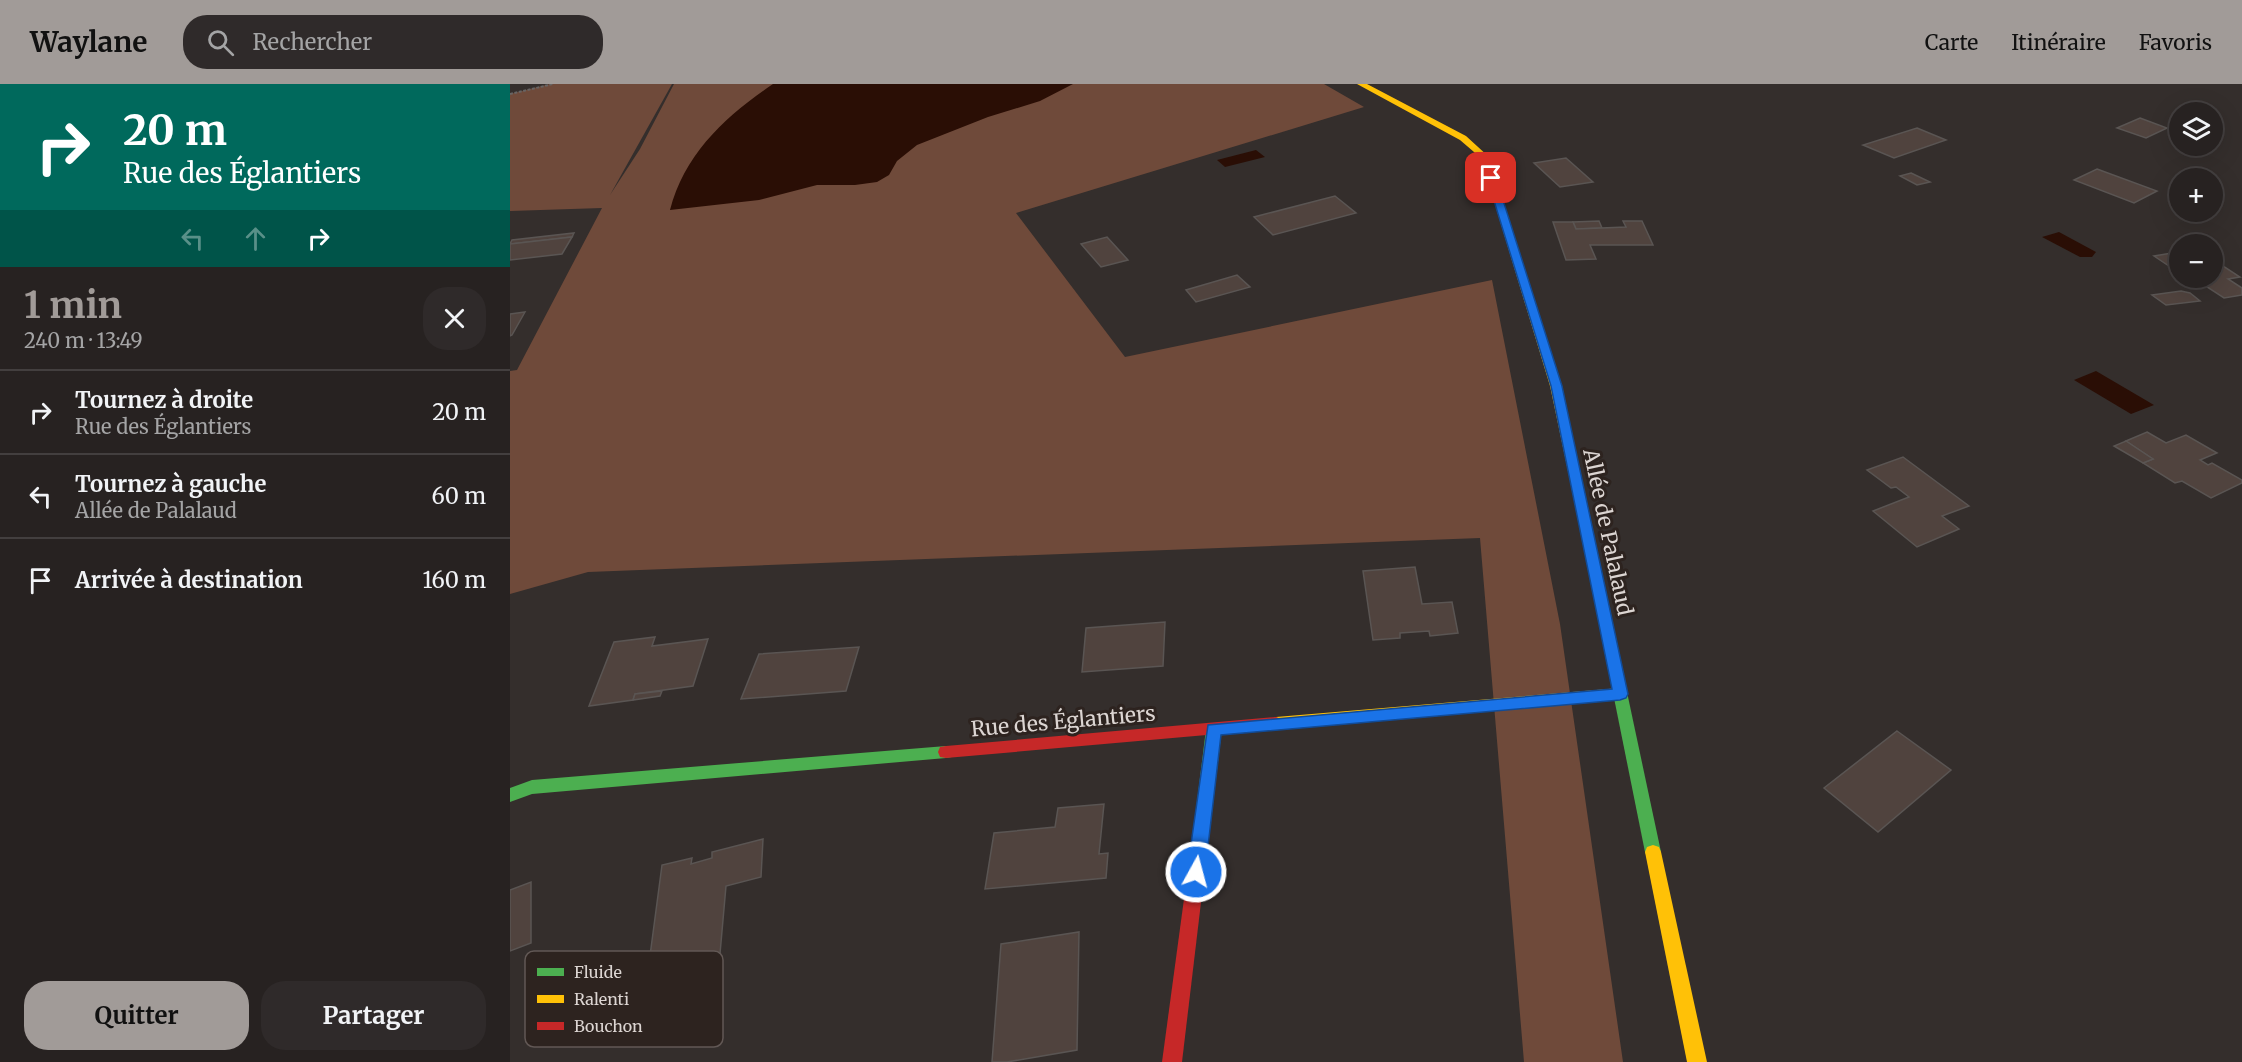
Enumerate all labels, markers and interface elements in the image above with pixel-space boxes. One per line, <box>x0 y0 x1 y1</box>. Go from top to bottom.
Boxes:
search box <box>183 15 603 69</box>
text: Waylane <box>30 24 147 60</box>
icon: search <box>204 26 237 59</box>
text: Rechercher <box>252 28 372 56</box>
text: Carte <box>1925 29 1978 56</box>
text: Itinéraire <box>2011 29 2106 56</box>
text: Favoris <box>2139 29 2212 56</box>
map controls <box>2169 102 2223 288</box>
button: layers <box>2169 102 2223 156</box>
text: 20 m <box>123 104 227 156</box>
icon: right <box>24 108 102 186</box>
pin <box>1465 152 1516 203</box>
text: Rue des Églantiers <box>123 156 361 190</box>
icon: arrive <box>1474 161 1507 194</box>
button: + <box>2169 168 2223 222</box>
icon: left <box>176 222 209 255</box>
icon: ahead <box>239 222 272 255</box>
icon: right <box>302 222 335 255</box>
button: − <box>2169 234 2223 288</box>
text: 1 min <box>24 283 122 328</box>
button: close <box>423 287 486 350</box>
text: 240 m · 13:49 <box>24 328 143 353</box>
text: Tournez à droite <box>75 386 253 414</box>
icon: right <box>24 396 57 429</box>
text: 20 m <box>432 398 486 426</box>
text: Rue des Églantiers <box>75 414 251 439</box>
street label: Allée de Palalaud <box>1577 445 1639 618</box>
text: Tournez à gauche <box>75 470 266 498</box>
icon: left <box>24 480 57 513</box>
text: 60 m <box>432 482 486 510</box>
text: Allée de Palalaud <box>75 498 237 523</box>
icon: arrive <box>24 564 57 597</box>
text: Arrivée à destination <box>75 566 303 594</box>
text: 160 m <box>422 566 486 594</box>
street label: Rue des Églantiers <box>969 698 1156 743</box>
position arrow <box>1164 840 1228 904</box>
legend <box>525 951 723 1047</box>
text: Fluide <box>574 962 622 982</box>
button: Quitter <box>24 981 249 1050</box>
button: Partager <box>261 981 486 1050</box>
text: Ralenti <box>574 989 629 1009</box>
text: Bouchon <box>574 1016 643 1036</box>

